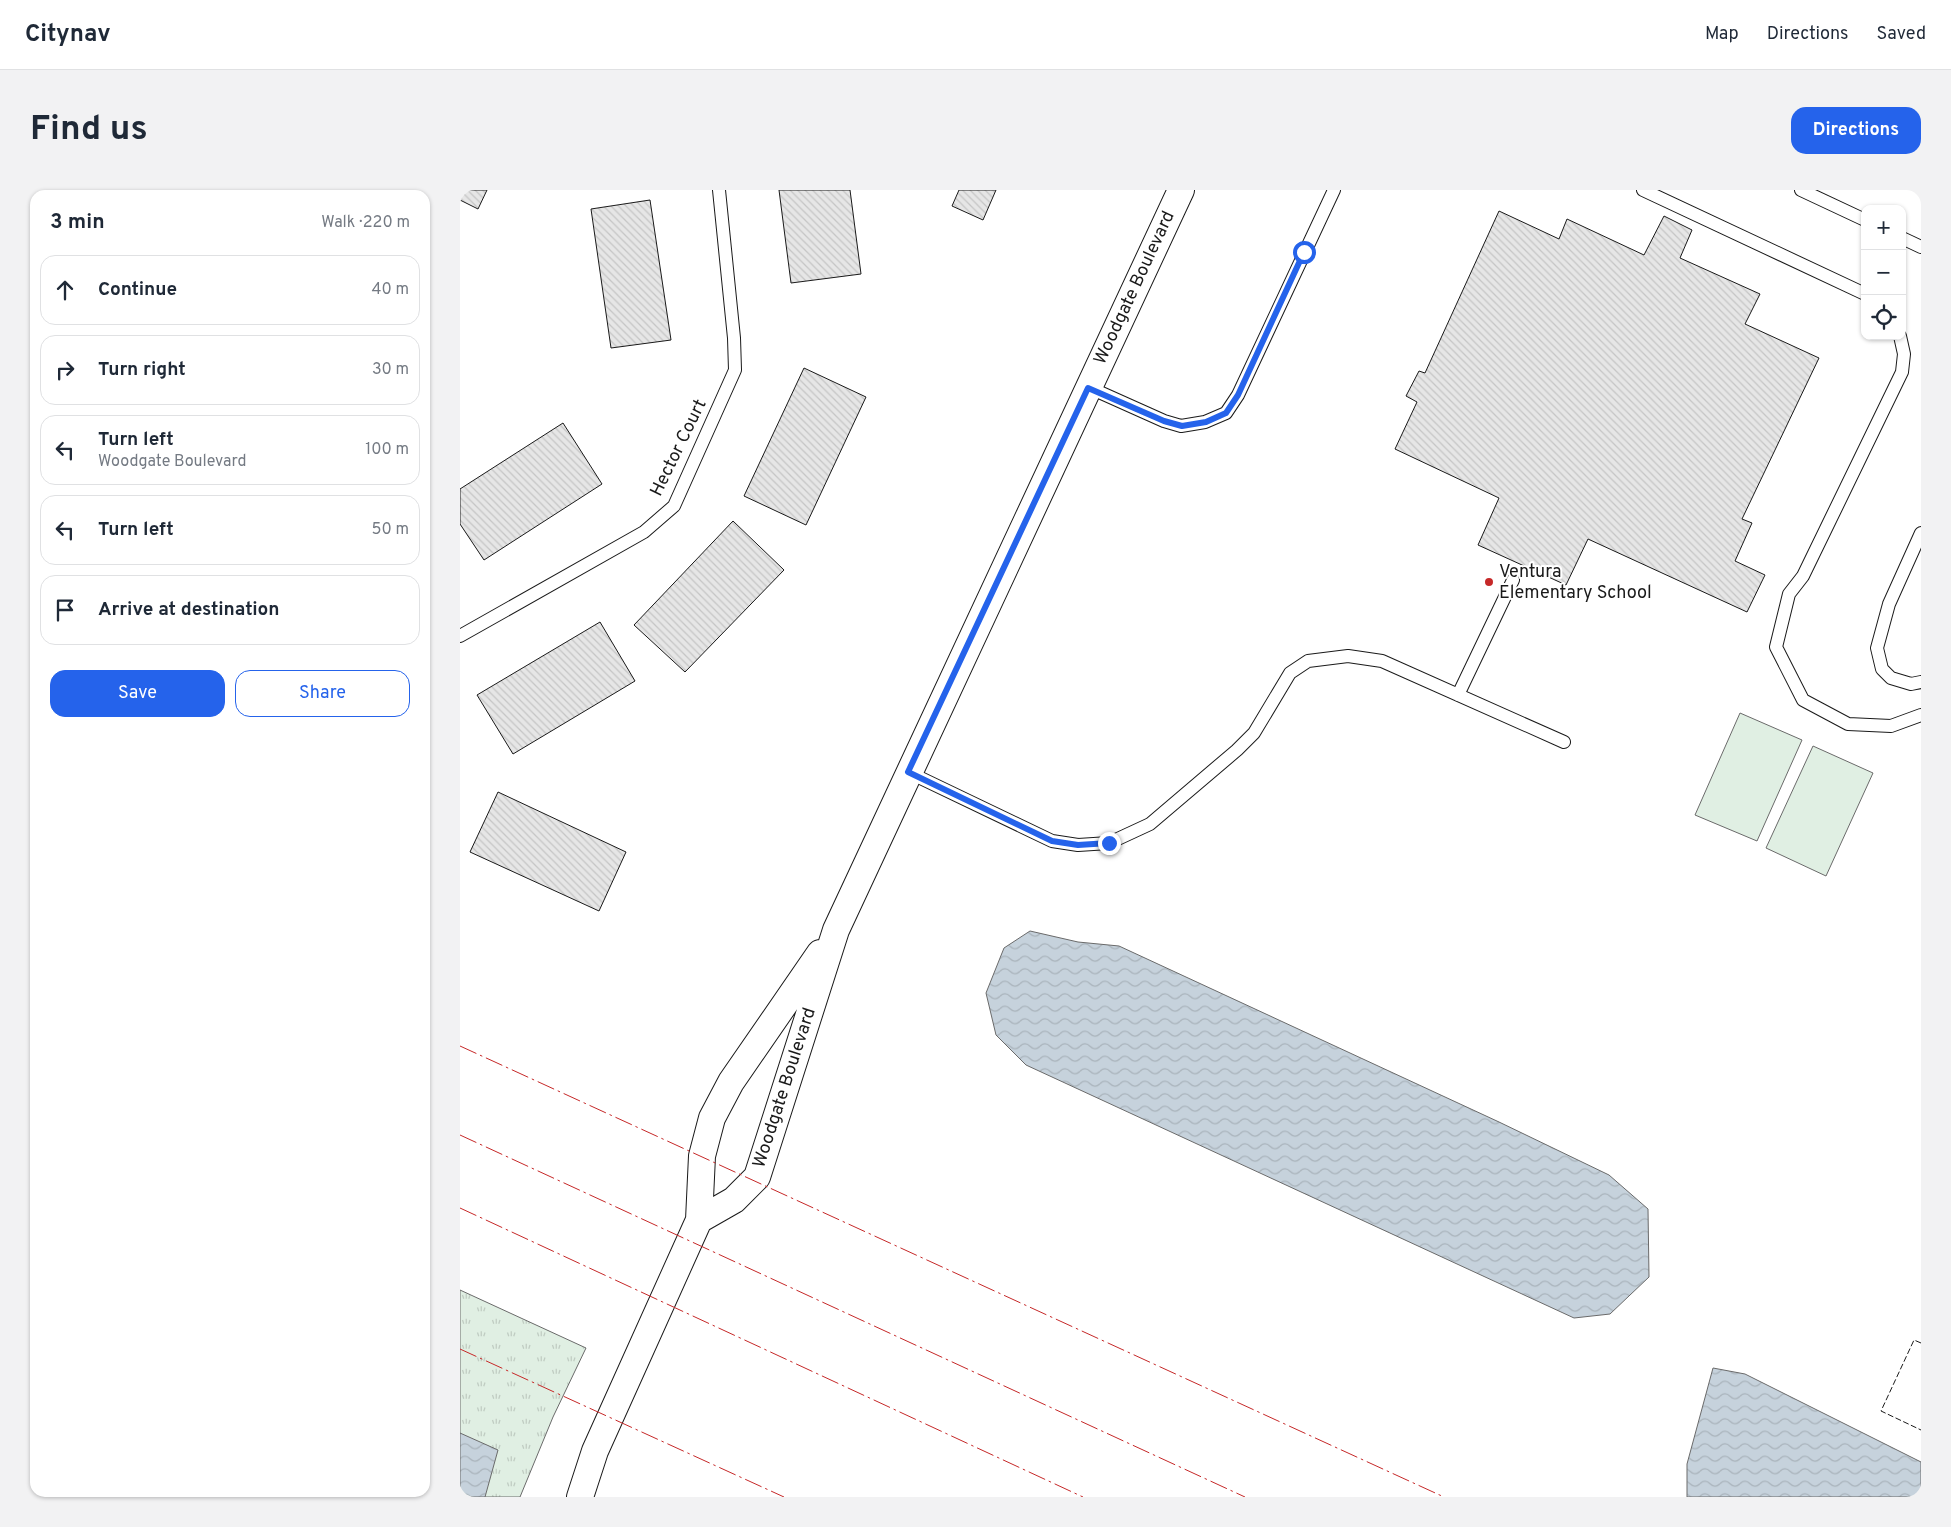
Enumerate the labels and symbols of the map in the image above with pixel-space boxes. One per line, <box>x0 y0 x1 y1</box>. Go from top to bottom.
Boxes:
street label: Woodgate Boulevard <box>1089 207 1181 369</box>
route start <box>1293 241 1316 264</box>
street label: Hector Court <box>646 396 712 500</box>
place label: Ventura Elementary School <box>1499 561 1652 605</box>
marker: Ventura Elementary School <box>1483 576 1495 588</box>
route end <box>1098 832 1121 855</box>
street label: Woodgate Boulevard <box>748 1005 822 1171</box>

